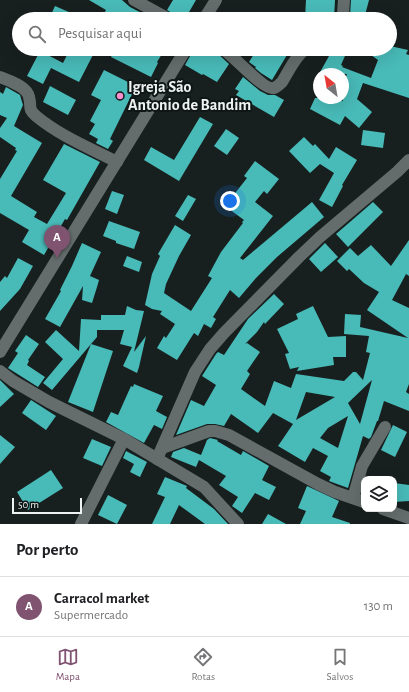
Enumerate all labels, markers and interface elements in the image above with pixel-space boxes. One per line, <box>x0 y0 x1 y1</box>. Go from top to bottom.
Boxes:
search box <box>12 12 397 56</box>
icon: search <box>26 23 48 45</box>
text: Pesquisar aqui <box>58 26 142 41</box>
north arrow <box>313 68 349 104</box>
place label: Igreja São Antonio de Bandim <box>128 79 251 113</box>
marker: Igreja São Antonio de Bandim <box>115 91 125 101</box>
your location <box>220 191 240 211</box>
pin: A <box>44 225 70 258</box>
map controls <box>361 476 397 512</box>
button: layers <box>361 476 397 512</box>
scale bar <box>12 496 82 515</box>
text: 50 m <box>18 499 39 510</box>
text: Por perto <box>16 541 79 558</box>
text: Carracol market <box>54 591 149 606</box>
text: A <box>25 600 33 613</box>
text: 130 m <box>364 600 393 613</box>
text: Supermercado <box>54 609 128 622</box>
tab: Mapa <box>56 646 80 683</box>
tab: Rotas <box>191 646 215 683</box>
tab: Salvos <box>327 646 353 683</box>

